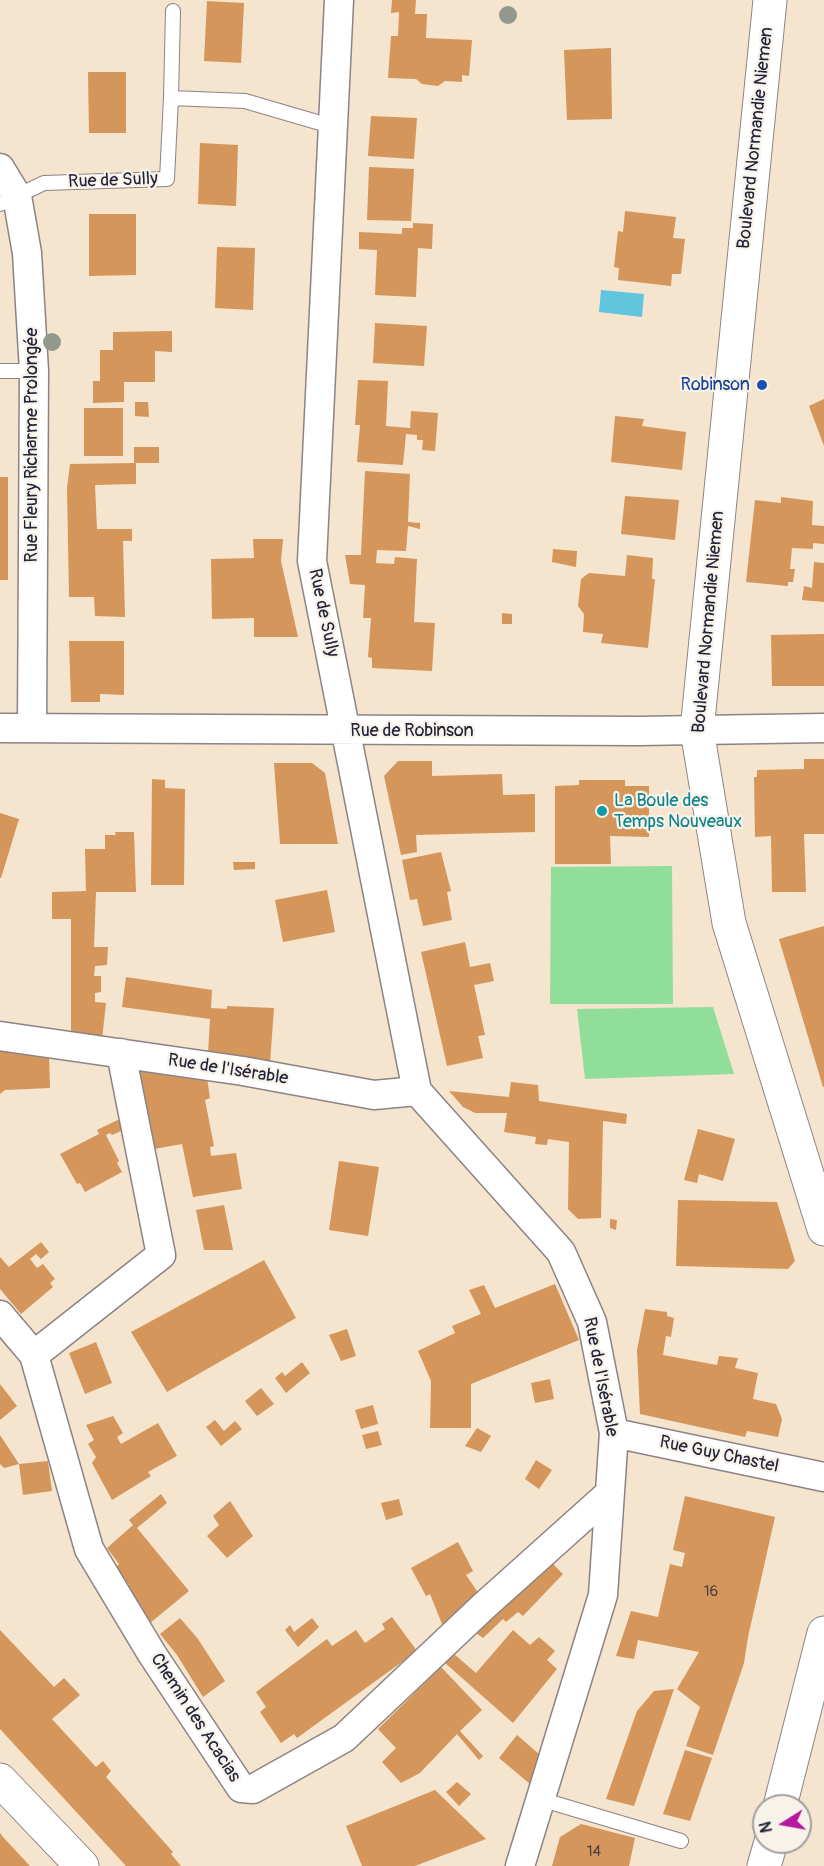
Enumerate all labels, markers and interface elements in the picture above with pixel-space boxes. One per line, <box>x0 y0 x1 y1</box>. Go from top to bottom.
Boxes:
street label: Boulevard Normandie Niemen <box>734 26 778 250</box>
street label: Rue de Sully <box>68 169 158 193</box>
street label: Rue Fleury Richarme Prolongée <box>21 328 43 562</box>
place label: Robinson <box>681 374 750 396</box>
marker: Robinson <box>755 378 769 392</box>
street label: Boulevard Normandie Niemen <box>689 510 729 734</box>
street label: Rue de Sully <box>303 567 343 659</box>
street label: Rue de Robinson <box>350 720 474 742</box>
place label: La Boule des Temps Nouveaux <box>614 790 742 832</box>
marker: La Boule des Temps Nouveaux <box>595 804 609 818</box>
street label: Rue de l'Isérable <box>166 1050 290 1090</box>
street label: Rue de l'Isérable <box>578 1315 622 1439</box>
street label: Rue Guy Chastel <box>657 1432 781 1478</box>
house number: 16 <box>704 1583 718 1601</box>
street label: Chemin des Acacias <box>145 1650 245 1786</box>
north arrow <box>752 1794 812 1854</box>
text: N <box>755 1820 777 1834</box>
house number: 14 <box>587 1843 601 1861</box>

